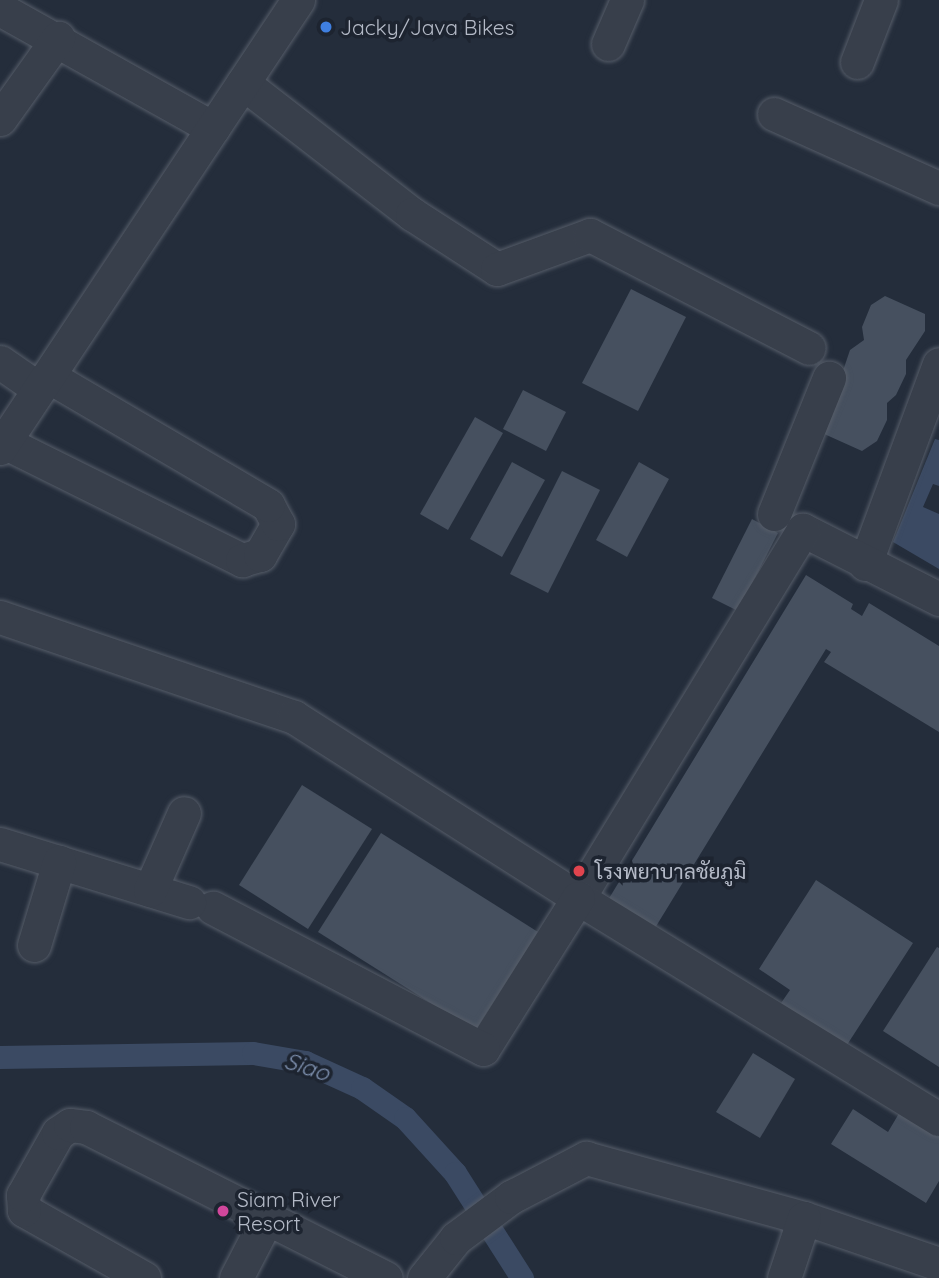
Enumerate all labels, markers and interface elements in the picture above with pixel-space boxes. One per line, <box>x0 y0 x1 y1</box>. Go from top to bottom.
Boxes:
place label: Jacky/Java Bikes <box>340 14 514 40</box>
marker: Jacky/Java Bikes <box>318 19 334 35</box>
place label: โรงพยาบาลชัยภูมิ <box>595 858 746 884</box>
marker: โรงพยาบาลชัยภูมิ <box>569 861 589 881</box>
water label: Siao <box>281 1047 333 1087</box>
place label: Siam River Resort <box>237 1186 340 1236</box>
marker: Siam River Resort <box>215 1203 231 1219</box>

